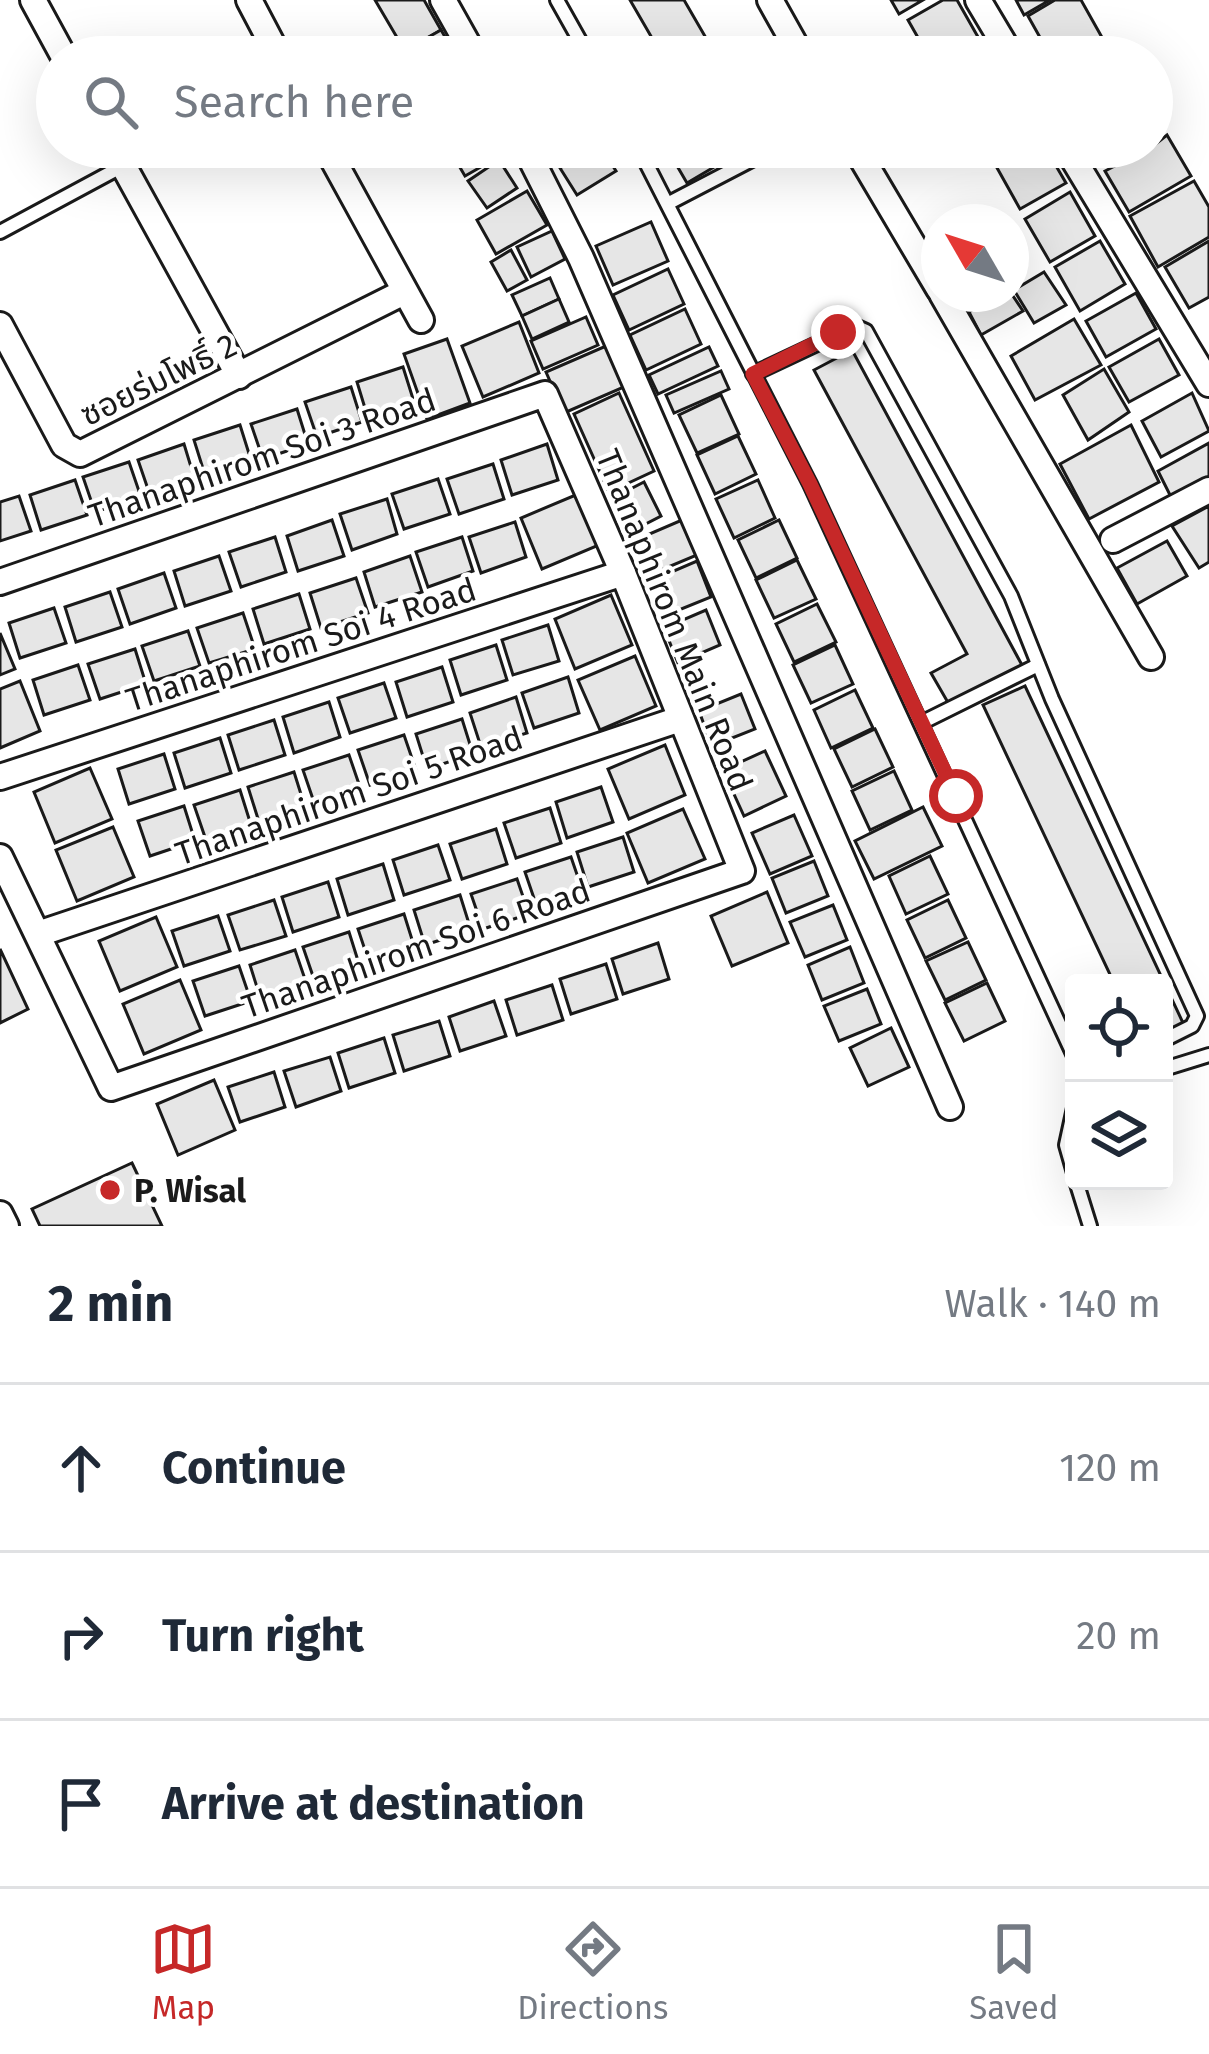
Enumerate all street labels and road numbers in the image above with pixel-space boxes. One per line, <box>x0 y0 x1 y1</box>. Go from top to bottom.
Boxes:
street label: ซอยร่มโพธิ์ 2 <box>74 325 243 435</box>
street label: Thanaphirom Soi 3 Road <box>83 380 441 536</box>
street label: Thanaphirom Main Road <box>587 444 761 797</box>
street label: Thanaphirom Soi 4 Road <box>121 569 481 720</box>
street label: Thanaphirom Soi 5 Road <box>170 718 528 874</box>
street label: Thanaphirom Soi 6 Road <box>237 871 596 1027</box>

